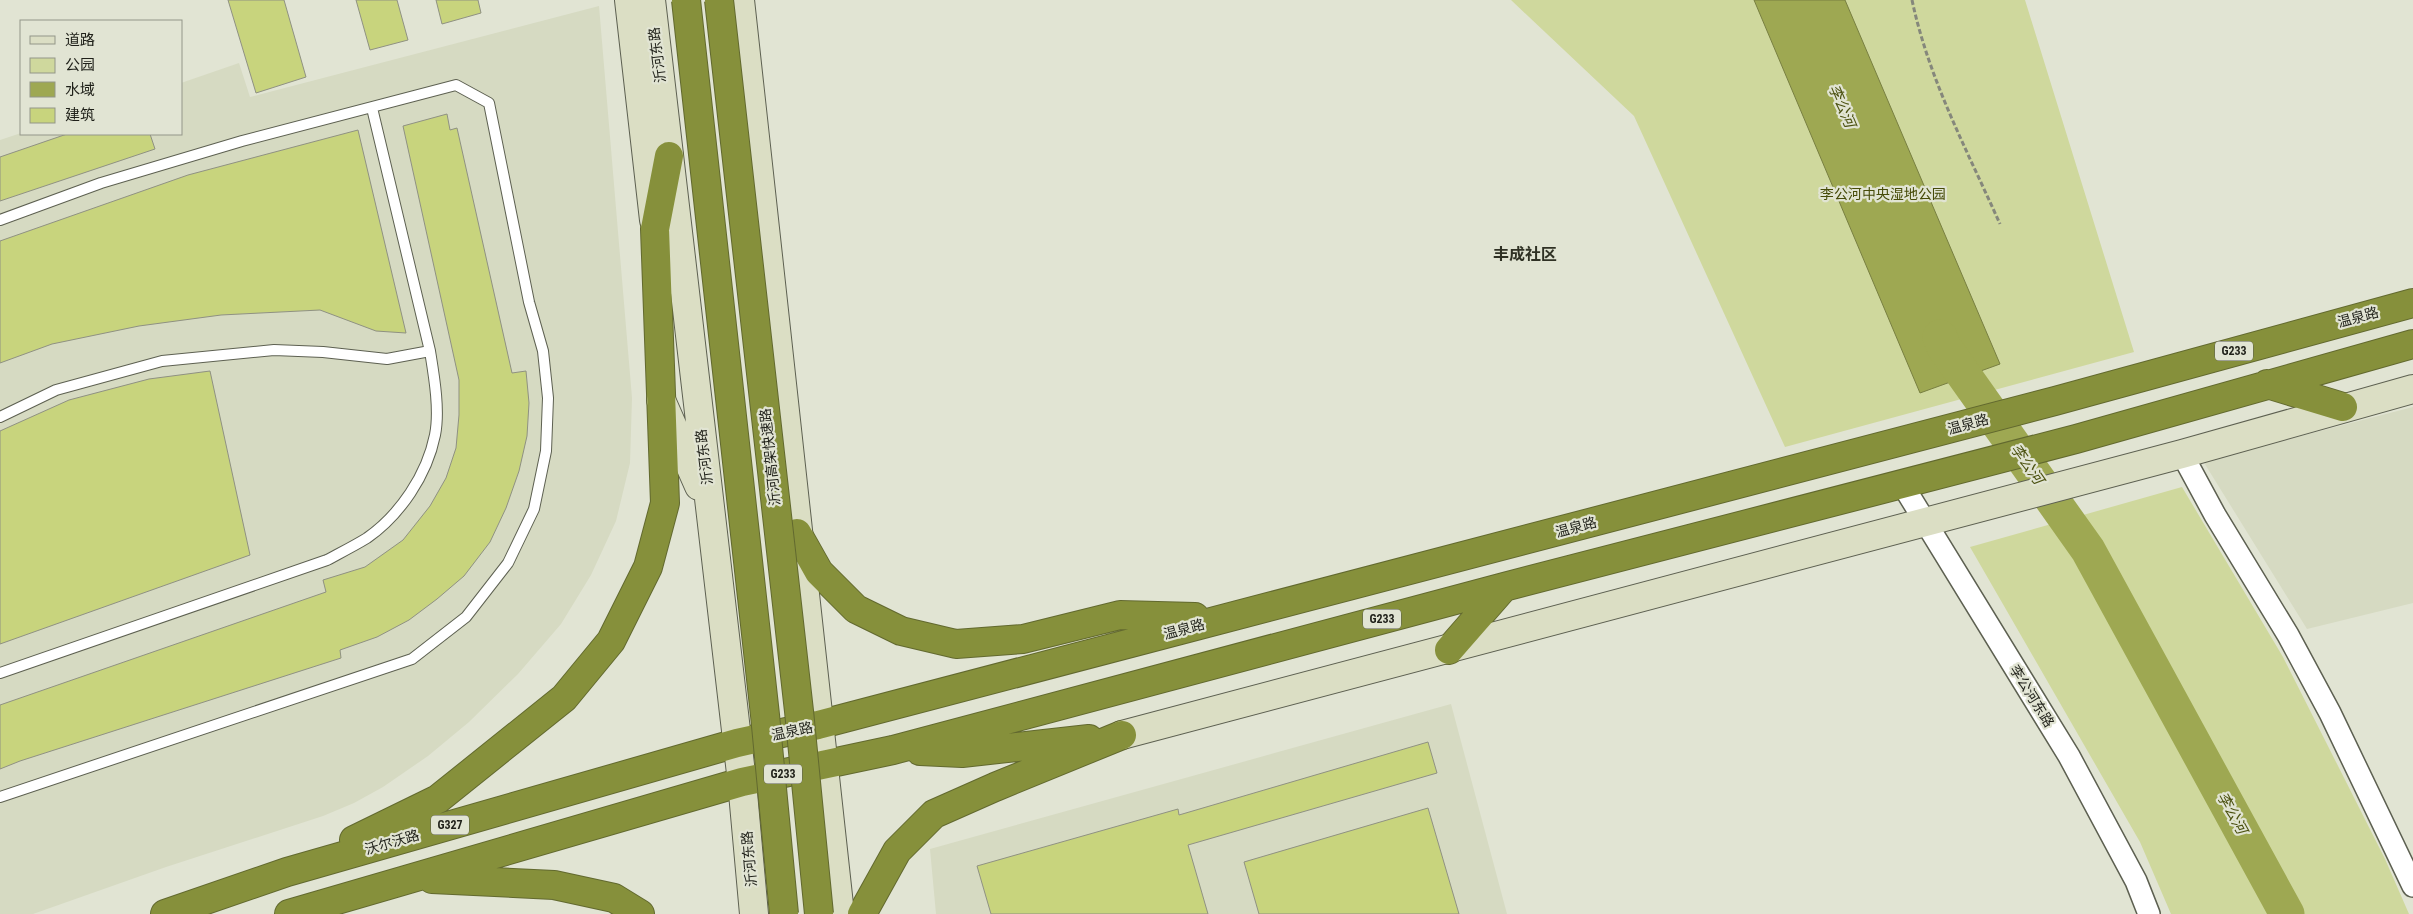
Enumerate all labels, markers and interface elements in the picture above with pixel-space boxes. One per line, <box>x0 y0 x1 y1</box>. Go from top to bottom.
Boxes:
legend <box>20 20 182 135</box>
street label: 沂河东路 <box>646 26 668 84</box>
text: 道路 <box>65 31 95 49</box>
text: 公园 <box>65 56 95 74</box>
text: 水域 <box>65 81 95 99</box>
water label: 李公河 <box>1825 82 1860 133</box>
text: 建筑 <box>65 106 95 124</box>
park label: 李公河中央湿地公园 <box>1820 186 1946 202</box>
district label: 丰成社区 <box>1493 245 1557 264</box>
street label: 温泉路 <box>2336 304 2380 330</box>
road number: G233 <box>2215 342 2253 361</box>
street label: 沂河高架快速路 <box>757 407 783 507</box>
street label: 温泉路 <box>1946 411 1990 437</box>
street label: 沂河东路 <box>693 428 715 486</box>
water label: 李公河 <box>2007 440 2049 490</box>
street label: 温泉路 <box>1554 514 1598 540</box>
road number: G233 <box>1363 610 1401 628</box>
street label: 温泉路 <box>1162 616 1206 642</box>
street label: 李公河东路 <box>2007 662 2057 730</box>
street label: 温泉路 <box>770 719 814 743</box>
road number: G233 <box>764 764 802 784</box>
water label: 李公河 <box>2213 789 2252 840</box>
road number: G327 <box>431 816 469 834</box>
street label: 沃尔沃路 <box>363 827 421 857</box>
street label: 沂河东路 <box>739 830 759 888</box>

